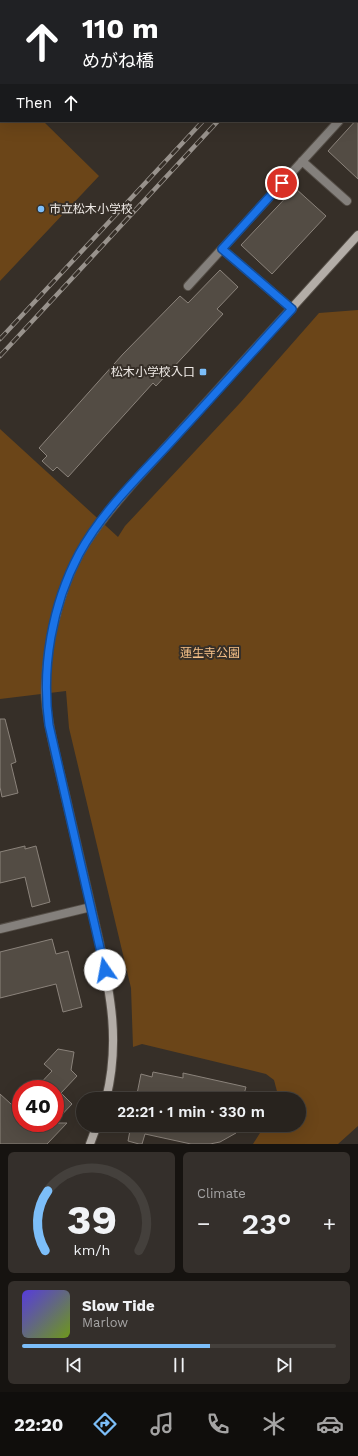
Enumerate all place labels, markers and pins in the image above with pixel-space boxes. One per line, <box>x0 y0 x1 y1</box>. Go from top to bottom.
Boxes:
pin <box>265 166 299 200</box>
place label: 市立松木小学校 <box>49 202 133 216</box>
marker: 市立松木小学校 <box>36 204 46 214</box>
place label: 松木小学校入口 <box>111 365 195 379</box>
marker: 松木小学校入口 <box>198 367 208 377</box>

